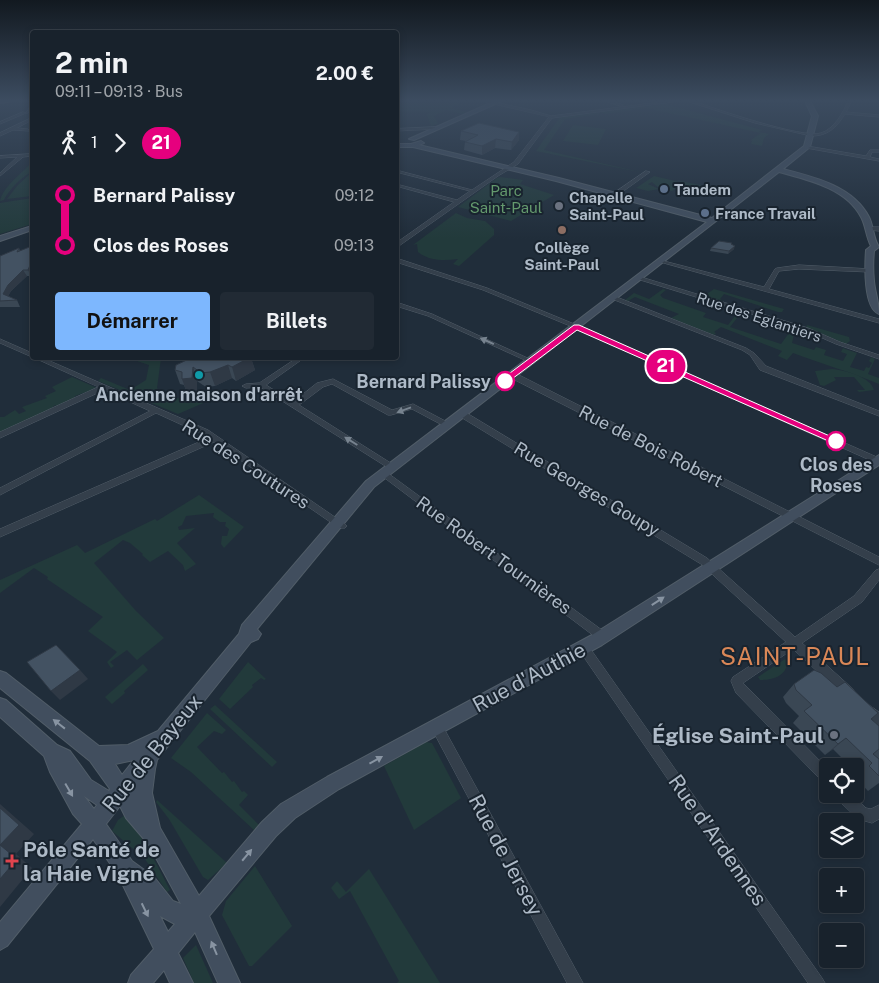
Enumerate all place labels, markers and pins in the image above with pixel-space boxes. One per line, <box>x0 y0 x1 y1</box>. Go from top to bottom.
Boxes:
place label: Tandem <box>674 181 731 198</box>
marker: Tandem <box>658 183 670 195</box>
place label: Chapelle Saint-Paul <box>569 189 644 223</box>
marker: Chapelle Saint-Paul <box>553 200 565 212</box>
place label: France Travail <box>715 205 816 222</box>
marker: France Travail <box>699 207 711 219</box>
marker: Collège Saint-Paul <box>556 224 568 236</box>
place label: Collège Saint-Paul <box>524 239 600 273</box>
marker: Ancienne maison d'arrêt <box>193 369 205 381</box>
place label: Bernard Palissy <box>356 371 491 392</box>
marker: Bernard Palissy <box>495 371 515 391</box>
place label: Ancienne maison d'arrêt <box>95 384 303 405</box>
marker: Clos des Roses <box>826 431 846 451</box>
place label: Clos des Roses <box>800 454 872 496</box>
place label: Église Saint-Paul <box>652 723 824 748</box>
marker: Église Saint-Paul <box>828 729 840 741</box>
place label: Pôle Santé de la Haie Vigné <box>23 837 160 886</box>
marker: Pôle Santé de la Haie Vigné <box>5 854 19 868</box>

